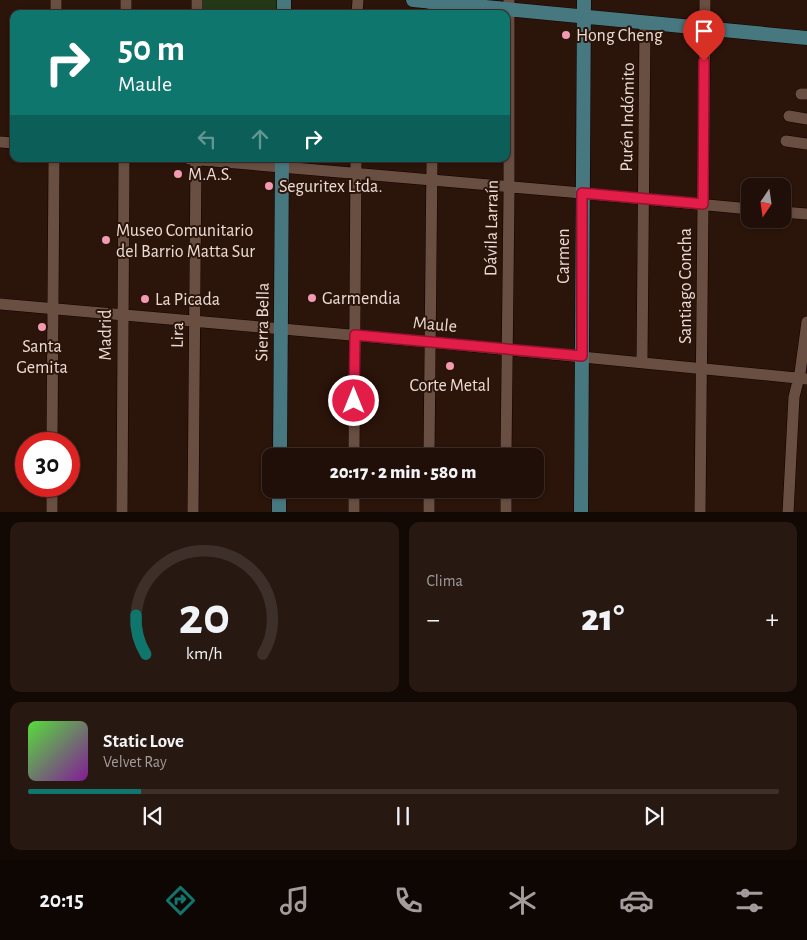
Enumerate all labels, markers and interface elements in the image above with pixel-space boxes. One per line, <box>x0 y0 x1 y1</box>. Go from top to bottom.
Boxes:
pin <box>683 10 725 61</box>
icon: arrive <box>690 17 718 45</box>
place label: Hong Cheng <box>576 27 663 45</box>
marker: Hong Cheng <box>560 29 572 41</box>
icon: right <box>35 30 100 95</box>
text: 50 m <box>118 32 185 67</box>
street label: Purén Indómito <box>618 62 638 172</box>
text: Maule <box>118 73 172 95</box>
icon: left <box>193 125 221 153</box>
icon: ahead <box>246 125 274 153</box>
icon: right <box>299 125 327 153</box>
place label: M.A.S. <box>188 166 232 184</box>
marker: M.A.S. <box>172 168 184 180</box>
place label: Seguritex Ltda. <box>279 178 383 196</box>
north arrow <box>741 178 791 228</box>
map controls <box>741 178 791 228</box>
marker: Seguritex Ltda. <box>263 180 275 192</box>
street label: Dávila Larraín <box>482 180 502 276</box>
place label: Museo Comunitario del Barrio Matta Sur <box>116 222 255 261</box>
street label: Carmen <box>555 228 573 284</box>
street label: Santiago Concha <box>677 228 695 344</box>
marker: Museo Comunitario del Barrio Matta Sur <box>100 234 112 246</box>
street label: Sierra Bella <box>253 282 273 362</box>
place label: Garmendia <box>322 290 401 308</box>
place label: La Picada <box>155 291 220 309</box>
marker: Garmendia <box>306 292 318 304</box>
marker: La Picada <box>139 293 151 305</box>
street label: Madrid <box>97 309 115 361</box>
street label: Maule <box>412 314 458 336</box>
marker: Santa Gemita <box>36 321 48 333</box>
street label: Lira <box>169 322 187 348</box>
place label: Santa Gemita <box>16 338 68 377</box>
marker: Corte Metal <box>444 360 456 372</box>
position arrow <box>327 374 379 426</box>
place label: Corte Metal <box>410 377 490 395</box>
speed limit sign: 30 <box>15 432 80 497</box>
text: 20:17 · 2 min · 580 m <box>330 463 476 482</box>
text: Clima <box>427 573 463 589</box>
text: 20 <box>178 591 230 643</box>
text: 21° <box>581 600 624 638</box>
text: − <box>427 606 440 634</box>
text: + <box>766 606 779 634</box>
text: km/h <box>186 645 223 663</box>
text: Static Love <box>103 732 184 751</box>
text: Velvet Ray <box>103 754 167 770</box>
icon: previous <box>139 802 167 830</box>
icon: pause <box>389 802 417 830</box>
icon: next <box>640 802 668 830</box>
icon: directions <box>163 883 198 918</box>
icon: music <box>277 883 312 918</box>
icon: phone <box>391 883 426 918</box>
icon: climate <box>505 883 540 918</box>
icon: car <box>619 883 654 918</box>
icon: filters <box>732 883 767 918</box>
text: 20:15 <box>39 889 84 911</box>

